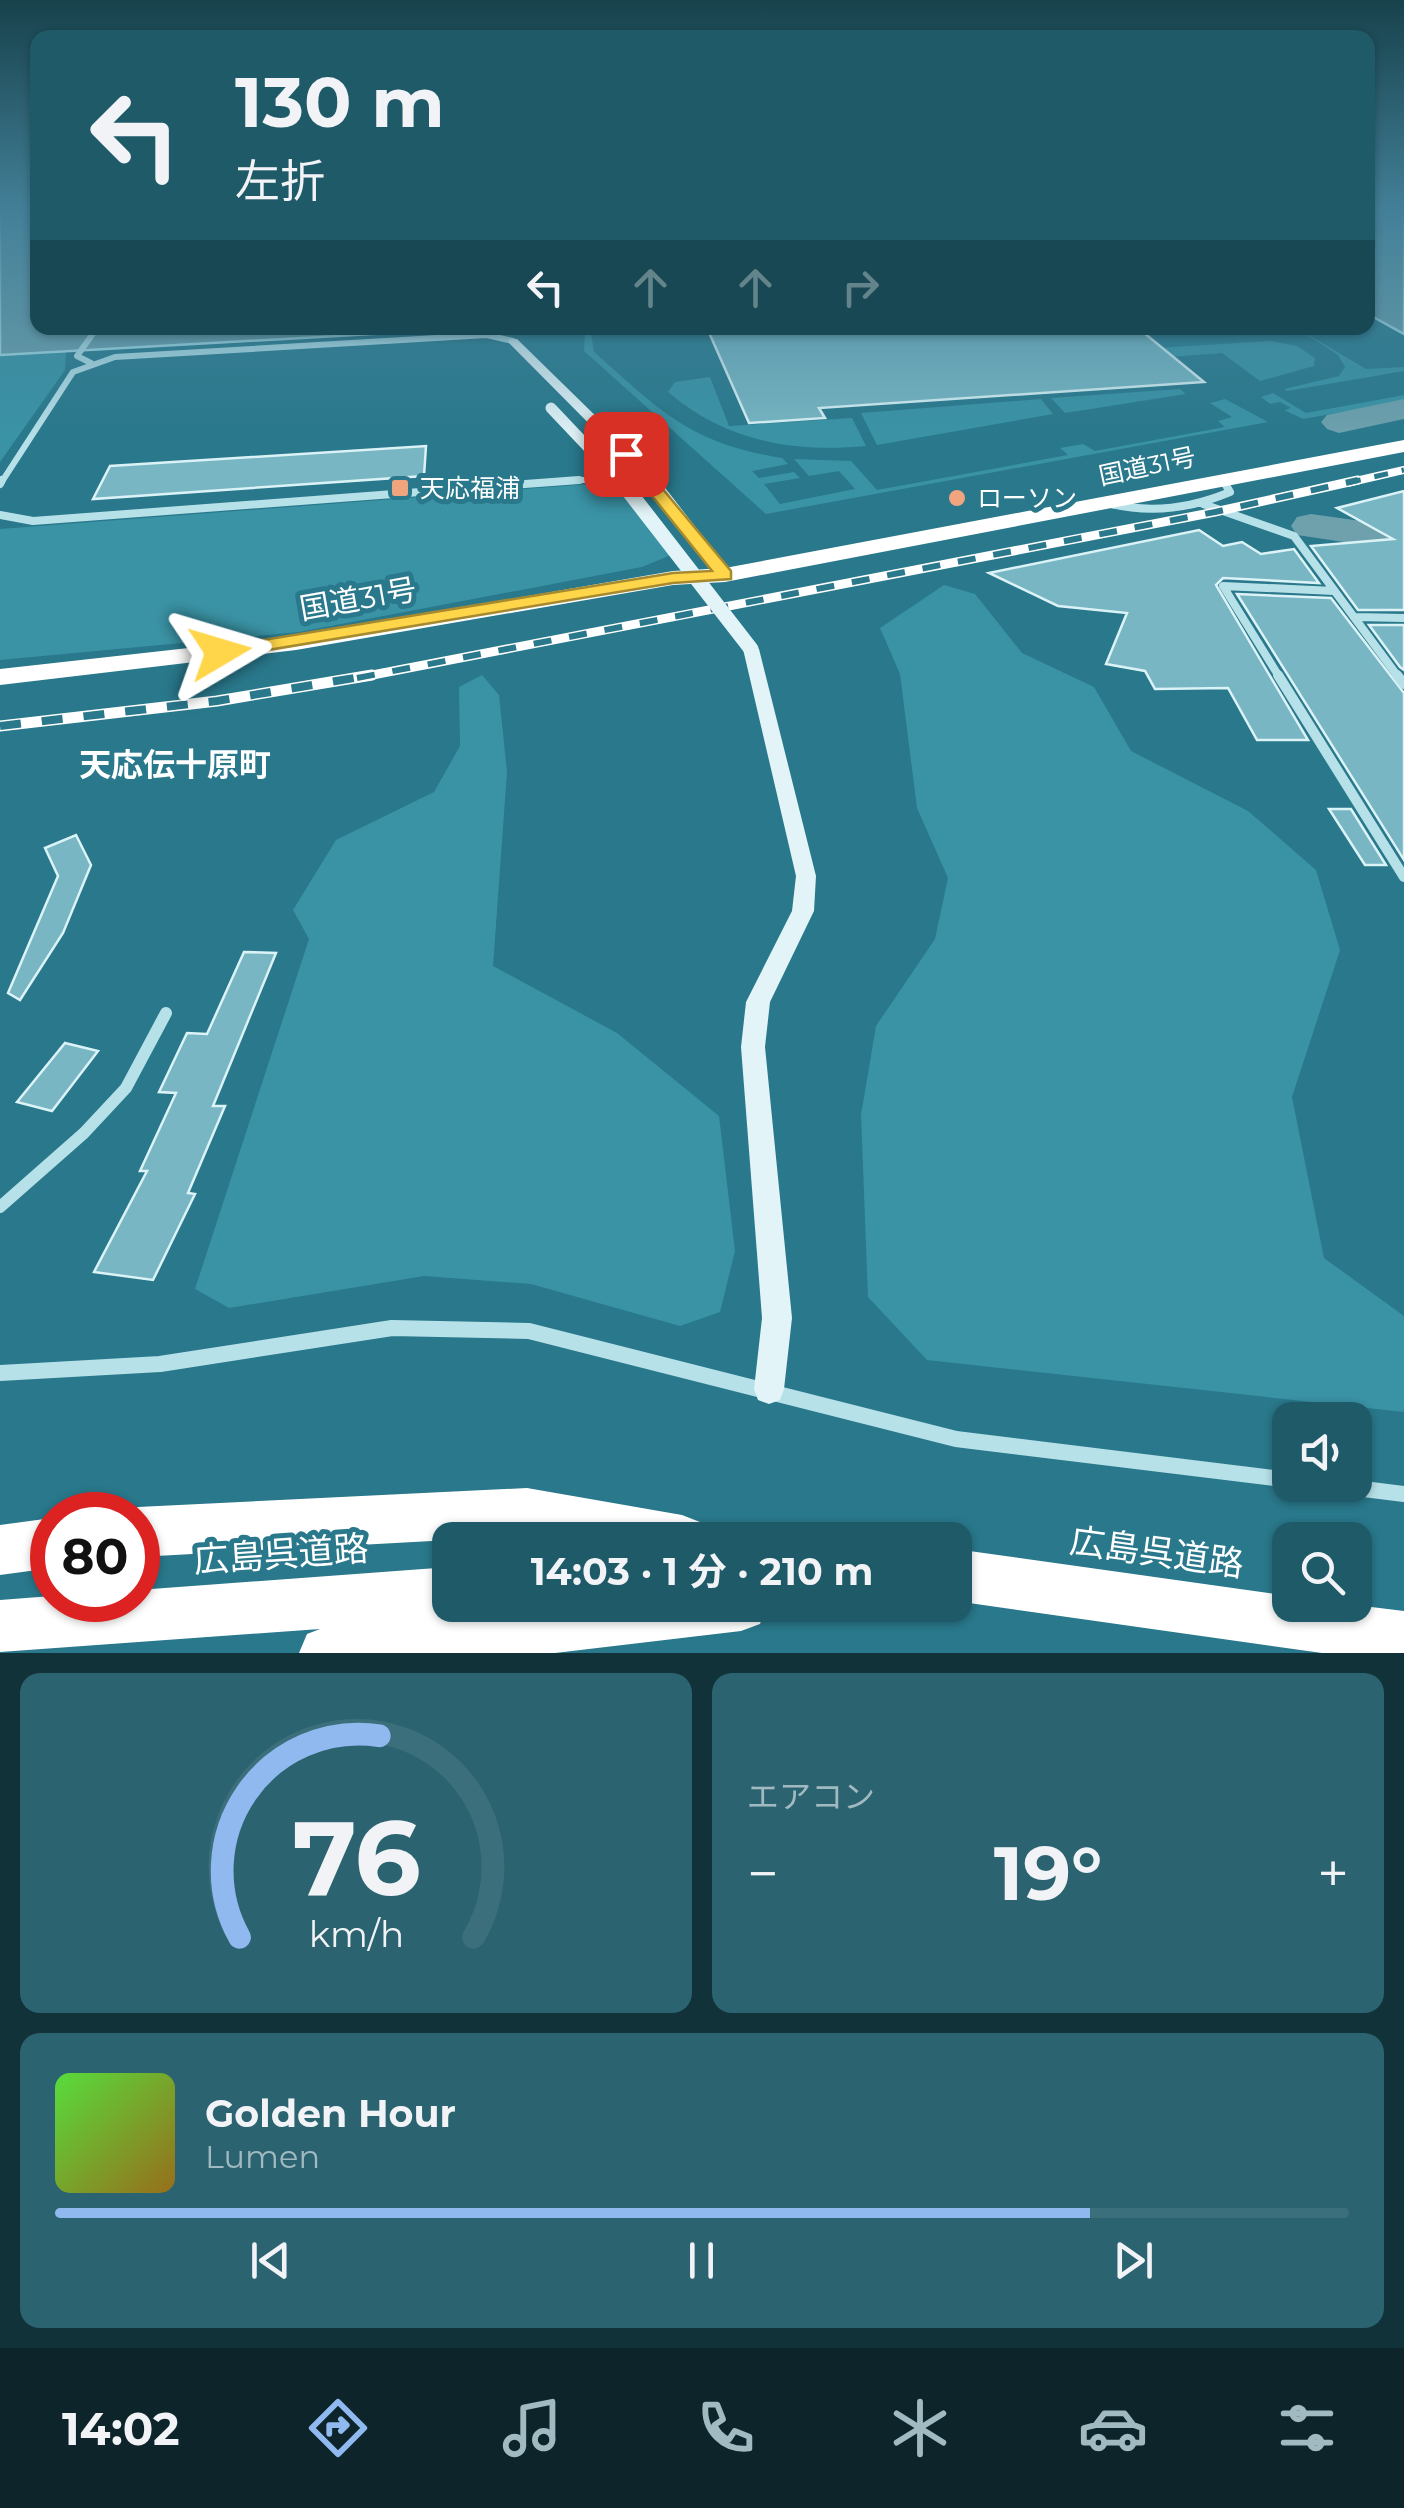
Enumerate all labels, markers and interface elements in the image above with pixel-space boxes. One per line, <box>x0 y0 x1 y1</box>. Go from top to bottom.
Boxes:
text: 130 m <box>235 59 445 145</box>
icon: left <box>70 70 200 200</box>
text: 左折 <box>235 153 325 208</box>
icon: left <box>518 260 573 315</box>
icon: ahead <box>623 260 678 315</box>
icon: ahead <box>728 260 783 315</box>
icon: right <box>833 260 888 315</box>
pin <box>584 412 669 497</box>
icon: arrive <box>599 427 654 482</box>
street label: 国道31号 <box>1096 441 1198 491</box>
place label: 天応福浦 <box>420 473 520 503</box>
marker: 天応福浦 <box>389 477 411 499</box>
place label: ローソン <box>977 483 1077 513</box>
marker: ローソン <box>946 487 968 509</box>
street label: 国道31号 <box>297 571 419 627</box>
position arrow <box>168 600 272 704</box>
district label: 天応伝十原町 <box>79 745 271 784</box>
map controls <box>1272 1402 1372 1622</box>
button: sound <box>1272 1402 1372 1502</box>
speed limit sign: 80 <box>30 1492 160 1622</box>
street label: 広島呉道路 <box>1067 1519 1247 1585</box>
button: search <box>1272 1522 1372 1622</box>
street label: 広島呉道路 <box>192 1526 370 1582</box>
text: 14:03 · 1 分 · 210 m <box>531 1548 873 1595</box>
text: エアコン <box>747 1777 875 1816</box>
text: 76 <box>292 1794 420 1921</box>
text: 19° <box>994 1827 1102 1919</box>
text: − <box>747 1840 779 1907</box>
text: + <box>1317 1840 1349 1907</box>
text: km/h <box>308 1912 404 1956</box>
text: Golden Hour <box>205 2090 456 2137</box>
text: Lumen <box>205 2137 320 2176</box>
icon: previous <box>243 2233 298 2288</box>
icon: pause <box>674 2233 729 2288</box>
icon: next <box>1106 2233 1161 2288</box>
icon: directions <box>303 2393 373 2463</box>
icon: music <box>497 2393 567 2463</box>
icon: phone <box>691 2393 761 2463</box>
icon: climate <box>885 2393 955 2463</box>
icon: car <box>1078 2393 1148 2463</box>
icon: filters <box>1272 2393 1342 2463</box>
text: 14:02 <box>62 2401 180 2456</box>

